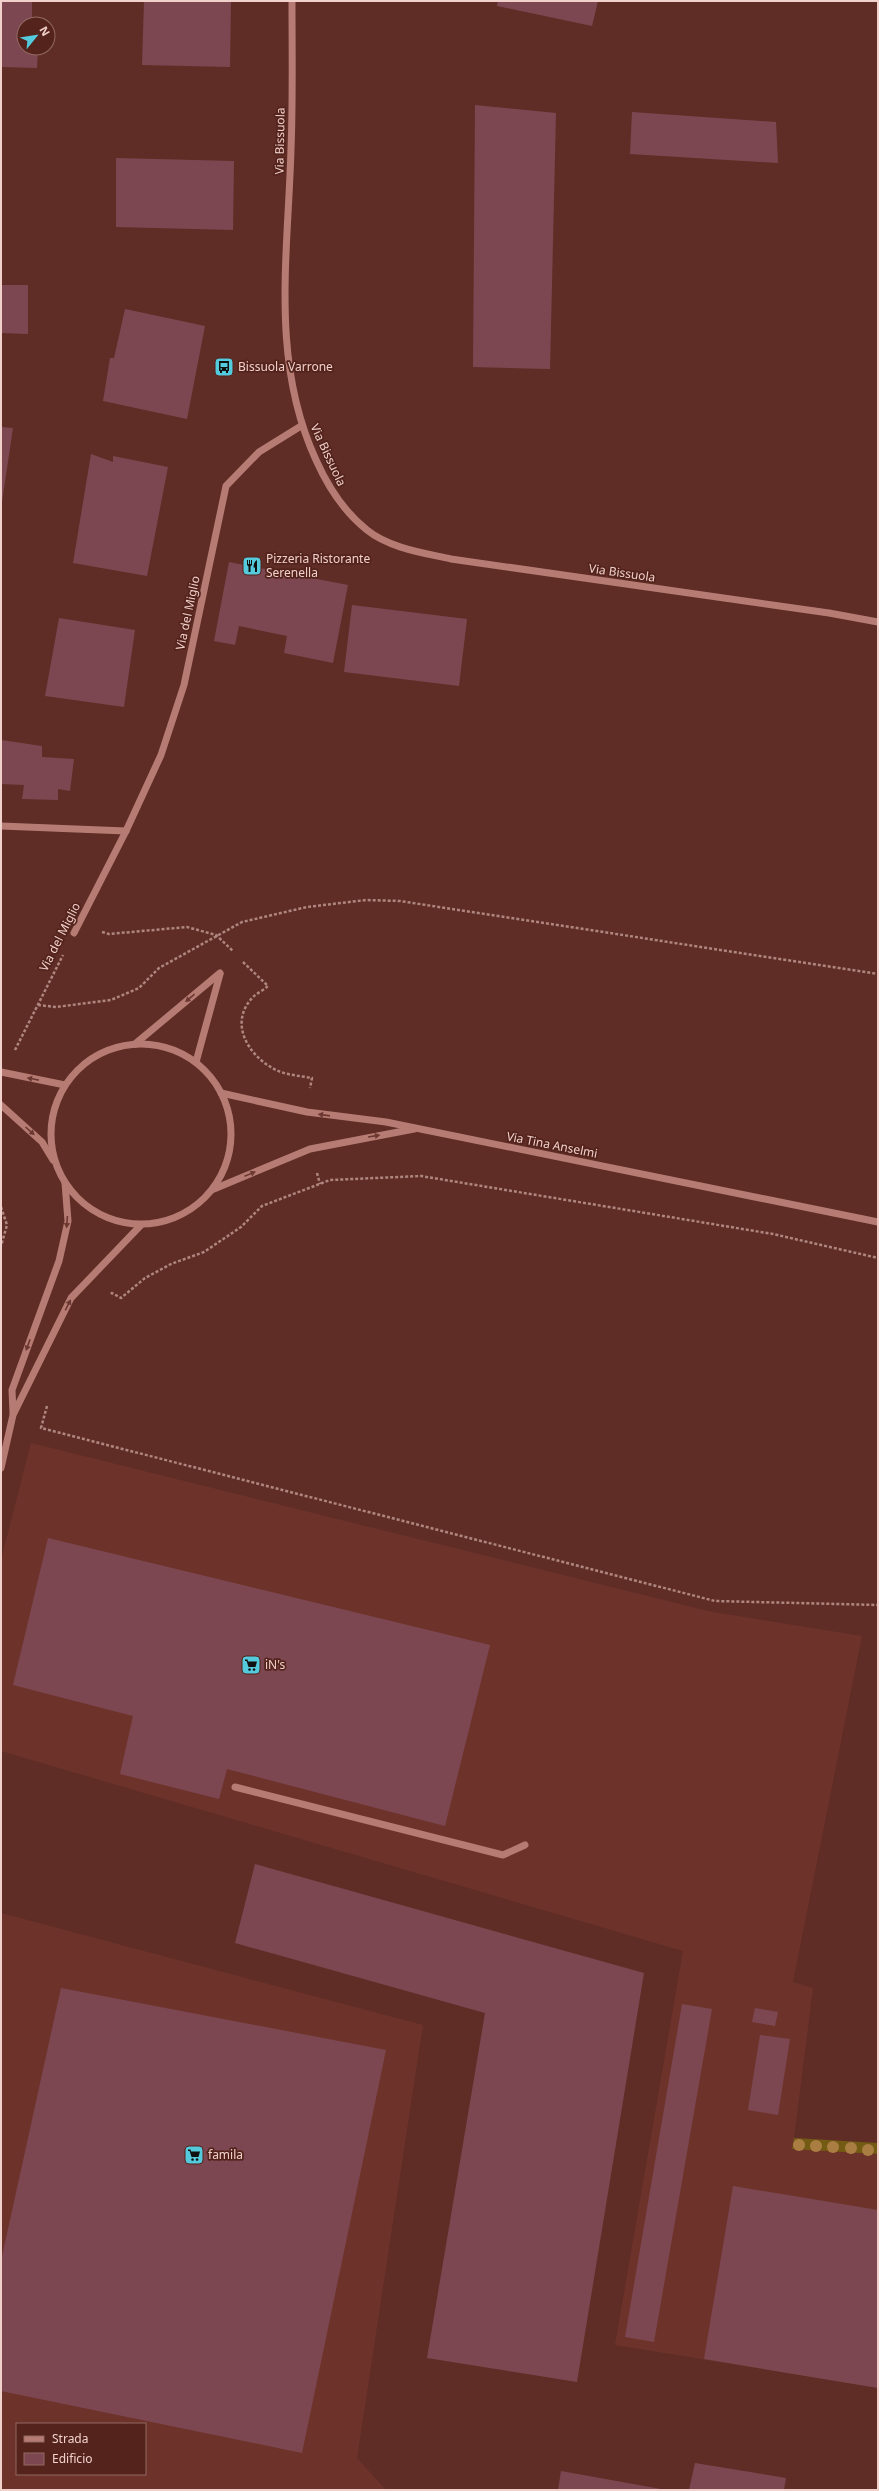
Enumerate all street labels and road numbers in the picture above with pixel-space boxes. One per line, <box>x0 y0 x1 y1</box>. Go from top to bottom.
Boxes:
street label: Via Bissuola <box>270 107 289 175</box>
street label: Via Bissuola <box>307 421 350 489</box>
street label: Via Bissuola <box>588 559 656 586</box>
street label: Via del Miglio <box>171 574 204 652</box>
street label: Via del Miglio <box>35 899 84 974</box>
street label: Via Tina Anselmi <box>505 1127 599 1162</box>

